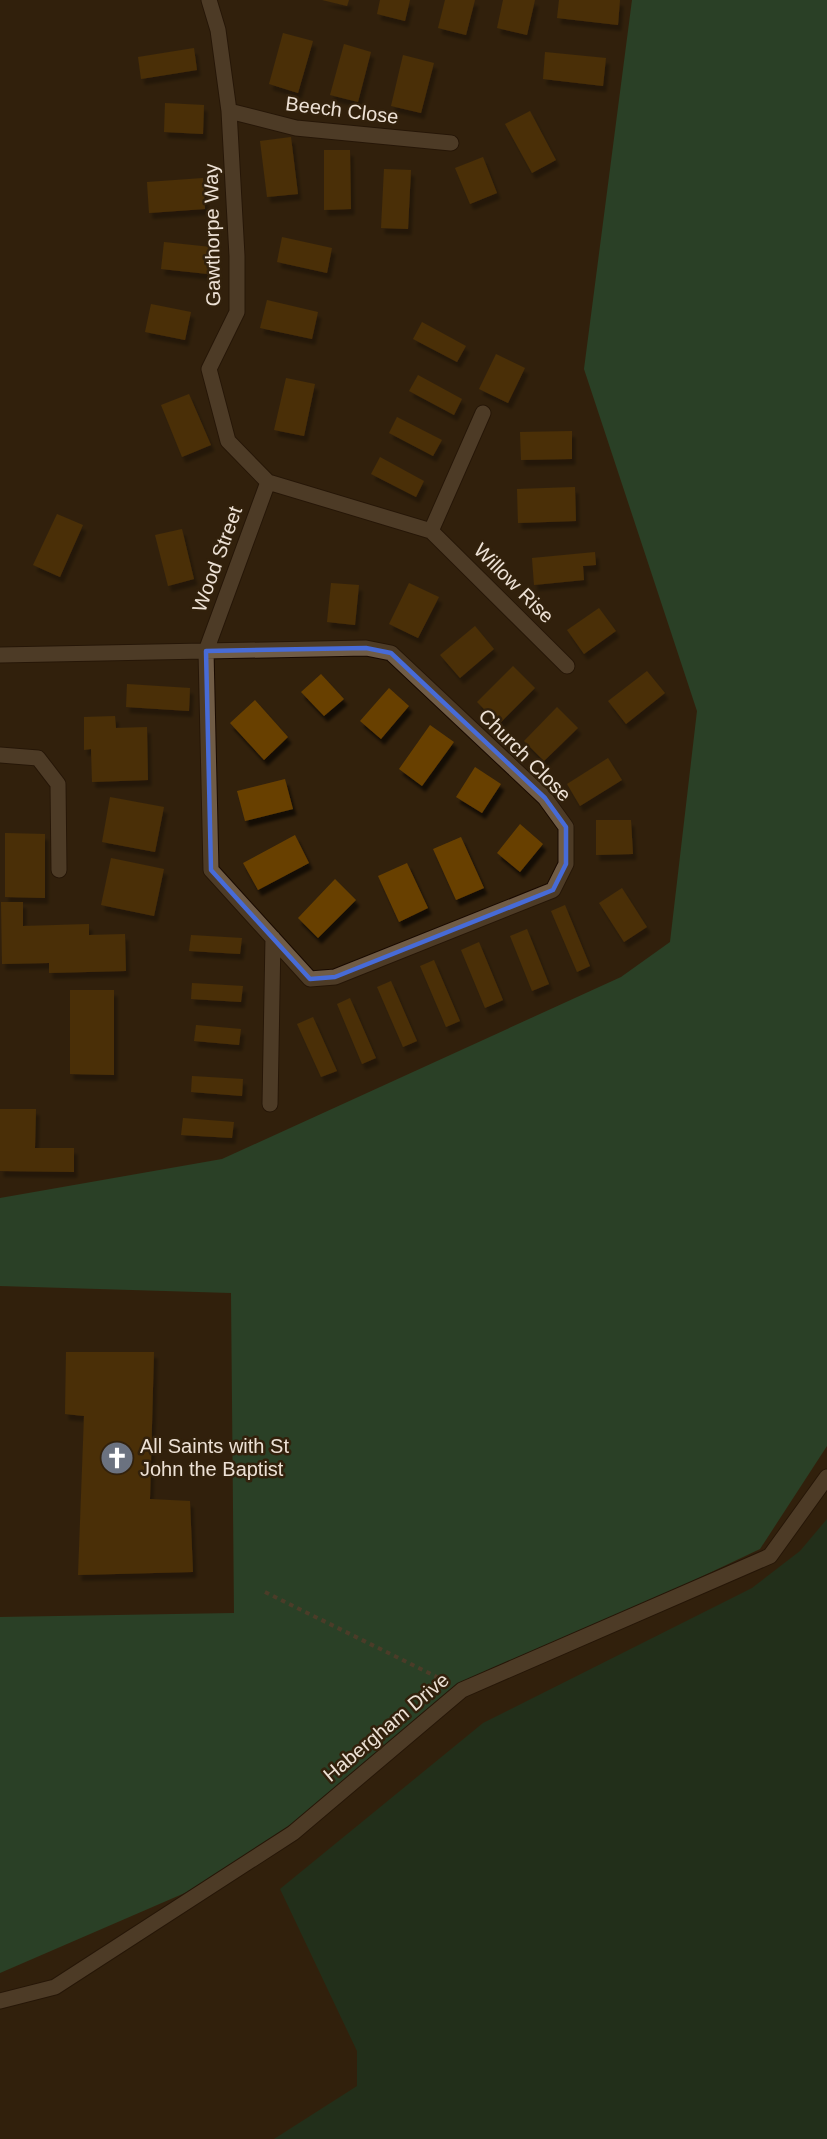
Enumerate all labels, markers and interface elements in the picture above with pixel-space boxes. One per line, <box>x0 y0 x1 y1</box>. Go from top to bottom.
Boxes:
street label: Beech Close <box>284 92 400 128</box>
street label: Gawthorpe Way <box>200 163 224 307</box>
street label: Wood Street <box>188 503 246 615</box>
street label: Willow Rise <box>470 539 558 627</box>
street label: Church Close <box>474 704 576 806</box>
place label: All Saints with St John the Baptist <box>140 1435 289 1480</box>
church icon: All Saints with St John the Baptist <box>99 1440 135 1476</box>
street label: Habergham Drive <box>319 1668 453 1786</box>

